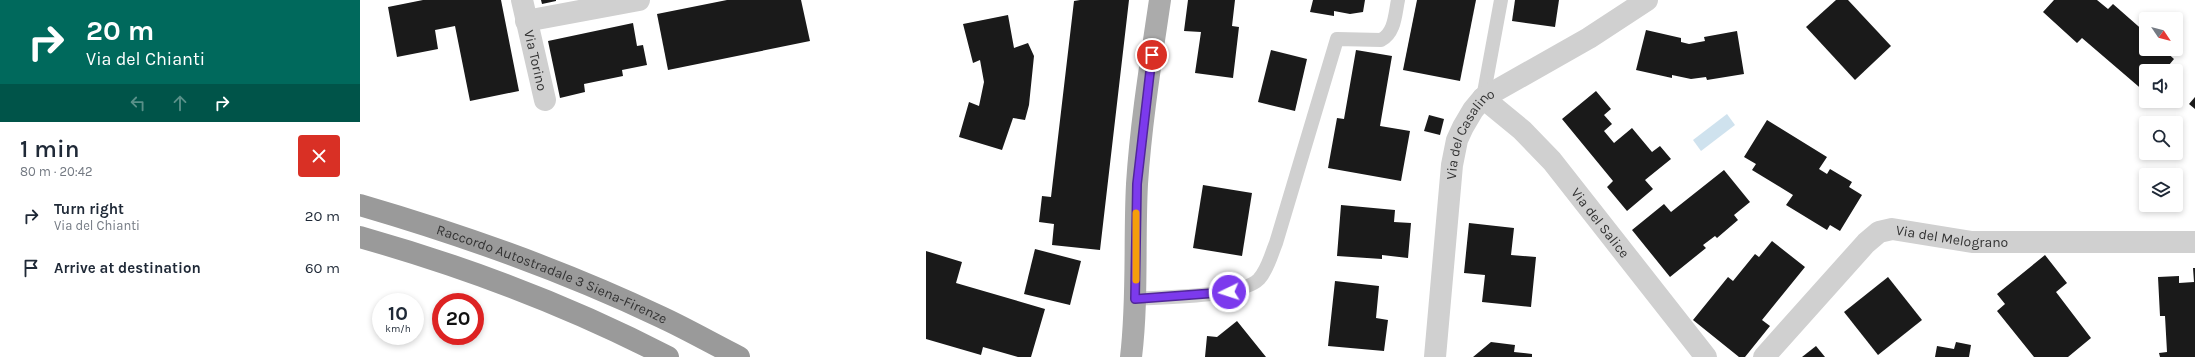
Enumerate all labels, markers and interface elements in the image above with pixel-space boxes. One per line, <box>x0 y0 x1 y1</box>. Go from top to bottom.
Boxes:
north arrow <box>2139 12 2183 56</box>
map controls <box>2139 12 2183 212</box>
text: 20 m <box>86 14 154 47</box>
icon: right <box>20 16 72 68</box>
street label: Via Torino <box>520 28 551 93</box>
pin <box>1135 38 1169 72</box>
icon: arrive <box>1141 44 1163 66</box>
text: Via del Chianti <box>86 48 205 70</box>
button: sound <box>2139 64 2183 108</box>
street label: Via del Casalino <box>1443 85 1498 180</box>
icon: left <box>127 92 149 114</box>
icon: ahead <box>169 92 191 114</box>
icon: right <box>211 92 233 114</box>
button: search <box>2139 116 2183 160</box>
text: 1 min <box>20 135 80 163</box>
button: close <box>298 135 340 177</box>
text: 80 m · 20:42 <box>20 164 93 179</box>
button: layers <box>2139 168 2183 212</box>
street label: Via del Salice <box>1567 184 1633 261</box>
text: Turn right <box>54 200 124 218</box>
icon: right <box>20 205 42 227</box>
text: 20 m <box>305 207 340 225</box>
text: Via del Chianti <box>54 218 140 233</box>
street label: Raccordo Autostradale 3 Siena-Firenze <box>434 221 670 328</box>
street label: Via del Melograno <box>1895 222 2008 251</box>
icon: arrive <box>20 257 42 279</box>
text: Arrive at destination <box>54 259 201 277</box>
text: 60 m <box>305 259 340 277</box>
position arrow <box>1208 271 1250 313</box>
speed limit sign: 20 <box>432 293 484 345</box>
text: 10 <box>388 302 408 325</box>
text: km/h <box>385 323 411 335</box>

